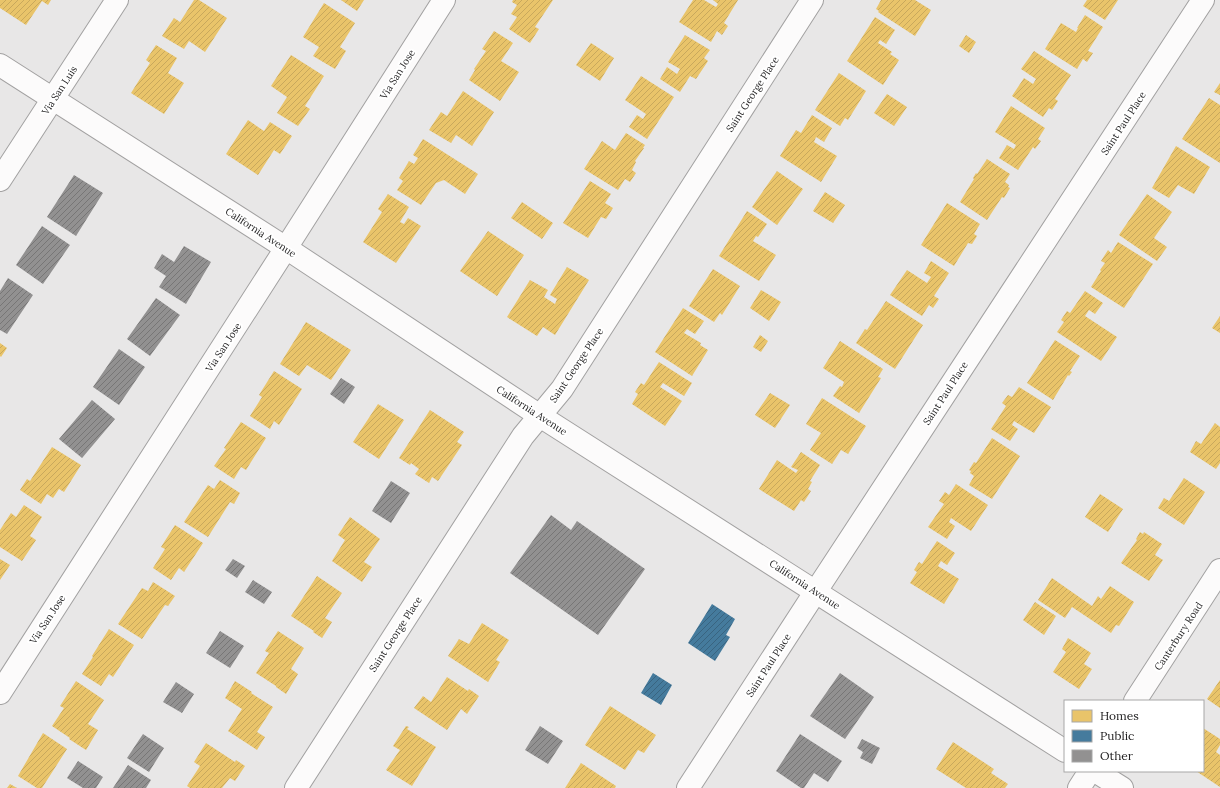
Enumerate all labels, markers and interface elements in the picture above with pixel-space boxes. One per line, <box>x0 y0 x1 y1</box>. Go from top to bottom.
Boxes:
street label: Via San Jose <box>377 47 418 102</box>
street label: Saint George Place <box>723 54 782 134</box>
street label: Via San Luis <box>38 63 80 118</box>
street label: Saint Paul Place <box>1098 89 1149 157</box>
street label: California Avenue <box>223 205 299 260</box>
street label: Via San Jose <box>202 320 244 375</box>
street label: Saint George Place <box>547 325 607 405</box>
street label: Saint Paul Place <box>920 359 971 427</box>
street label: California Avenue <box>494 383 570 438</box>
street label: California Avenue <box>767 557 843 612</box>
street label: Via San Jose <box>26 592 68 647</box>
street label: Saint George Place <box>366 594 425 674</box>
street label: Canterbury Road <box>1151 600 1205 673</box>
street label: Saint Paul Place <box>743 631 794 699</box>
legend <box>1064 700 1204 772</box>
text: Homes <box>1100 708 1139 723</box>
text: Public <box>1100 728 1134 743</box>
text: Other <box>1100 748 1134 763</box>

